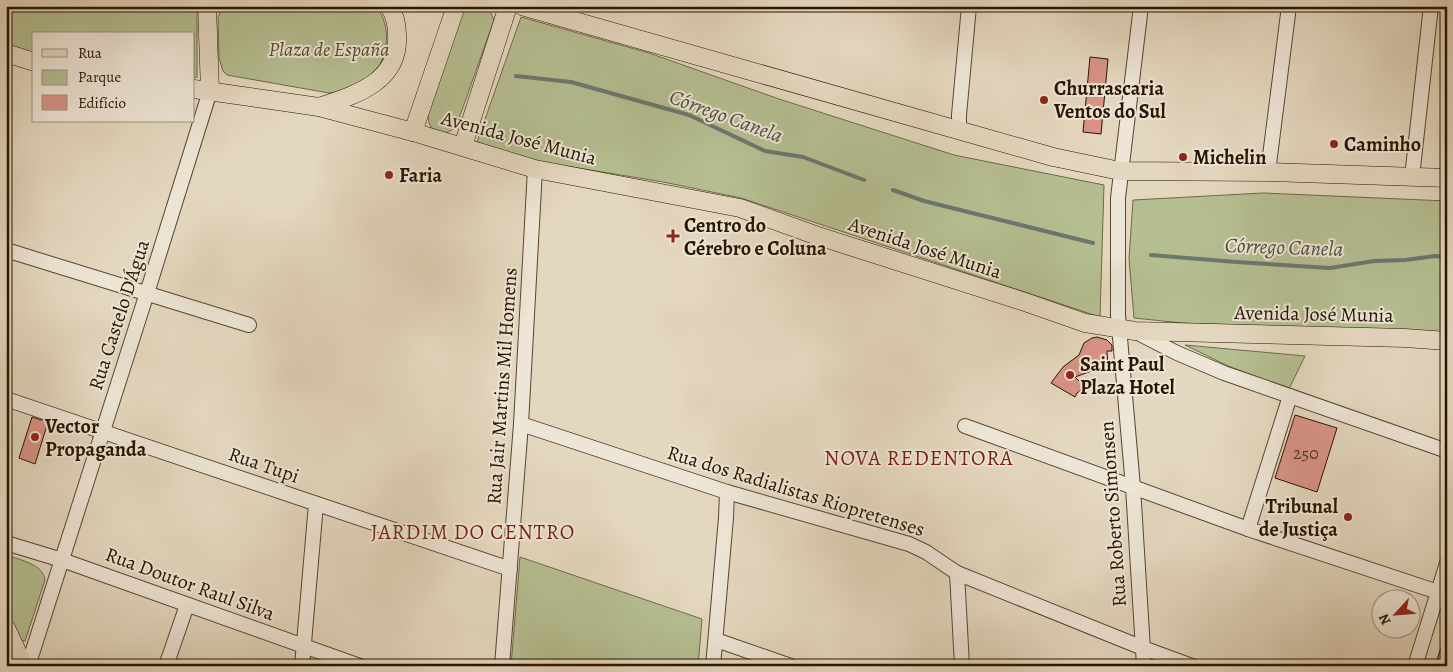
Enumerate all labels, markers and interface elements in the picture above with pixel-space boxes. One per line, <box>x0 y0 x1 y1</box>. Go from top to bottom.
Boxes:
legend <box>32 32 195 122</box>
park label: Plaza de España <box>269 36 389 63</box>
text: Rua <box>78 43 102 63</box>
text: Parque <box>78 67 121 87</box>
place label: Churrascaria Ventos do Sul <box>1053 75 1166 125</box>
water label: Córrego Canela <box>665 83 787 150</box>
text: Edifício <box>78 93 126 113</box>
marker: Churrascaria Ventos do Sul <box>1038 94 1050 106</box>
street label: Avenida José Munia <box>438 104 600 172</box>
place label: Caminho <box>1344 131 1421 158</box>
marker: Caminho <box>1328 138 1340 150</box>
place label: Michelin <box>1193 144 1266 171</box>
marker: Michelin <box>1177 151 1189 163</box>
place label: Faria <box>399 162 443 189</box>
marker: Faria <box>383 169 395 181</box>
street label: Avenida José Munia <box>844 210 1006 286</box>
place label: Centro do Cérebro e Coluna <box>684 212 827 262</box>
marker: Centro do Cérebro e Coluna <box>666 229 680 243</box>
water label: Córrego Canela <box>1224 231 1344 263</box>
street label: Rua Castelo D'Água <box>82 236 156 394</box>
street label: Rua Jair Martins Mil Homens <box>480 267 524 505</box>
street label: Avenida José Munia <box>1233 299 1395 329</box>
place label: Saint Paul Plaza Hotel <box>1080 351 1175 401</box>
marker: Saint Paul Plaza Hotel <box>1064 369 1076 381</box>
place label: Vector Propaganda <box>44 413 147 463</box>
street label: Rua Roberto Simonsen <box>1093 420 1133 608</box>
marker: Vector Propaganda <box>29 431 41 443</box>
street label: Rua dos Radialistas Riopretenses <box>664 439 928 543</box>
street label: Rua Tupi <box>225 440 303 490</box>
house number: 250 <box>1293 441 1319 465</box>
district label: NOVA REDENTORA <box>824 444 1014 472</box>
place label: Tribunal de Justiça <box>1259 493 1339 543</box>
marker: Tribunal de Justiça <box>1342 511 1354 523</box>
district label: JARDIM DO CENTRO <box>371 518 575 546</box>
street label: Rua Doutor Raul Silva <box>102 541 279 627</box>
north arrow <box>1370 590 1420 640</box>
text: N <box>1374 611 1396 628</box>

